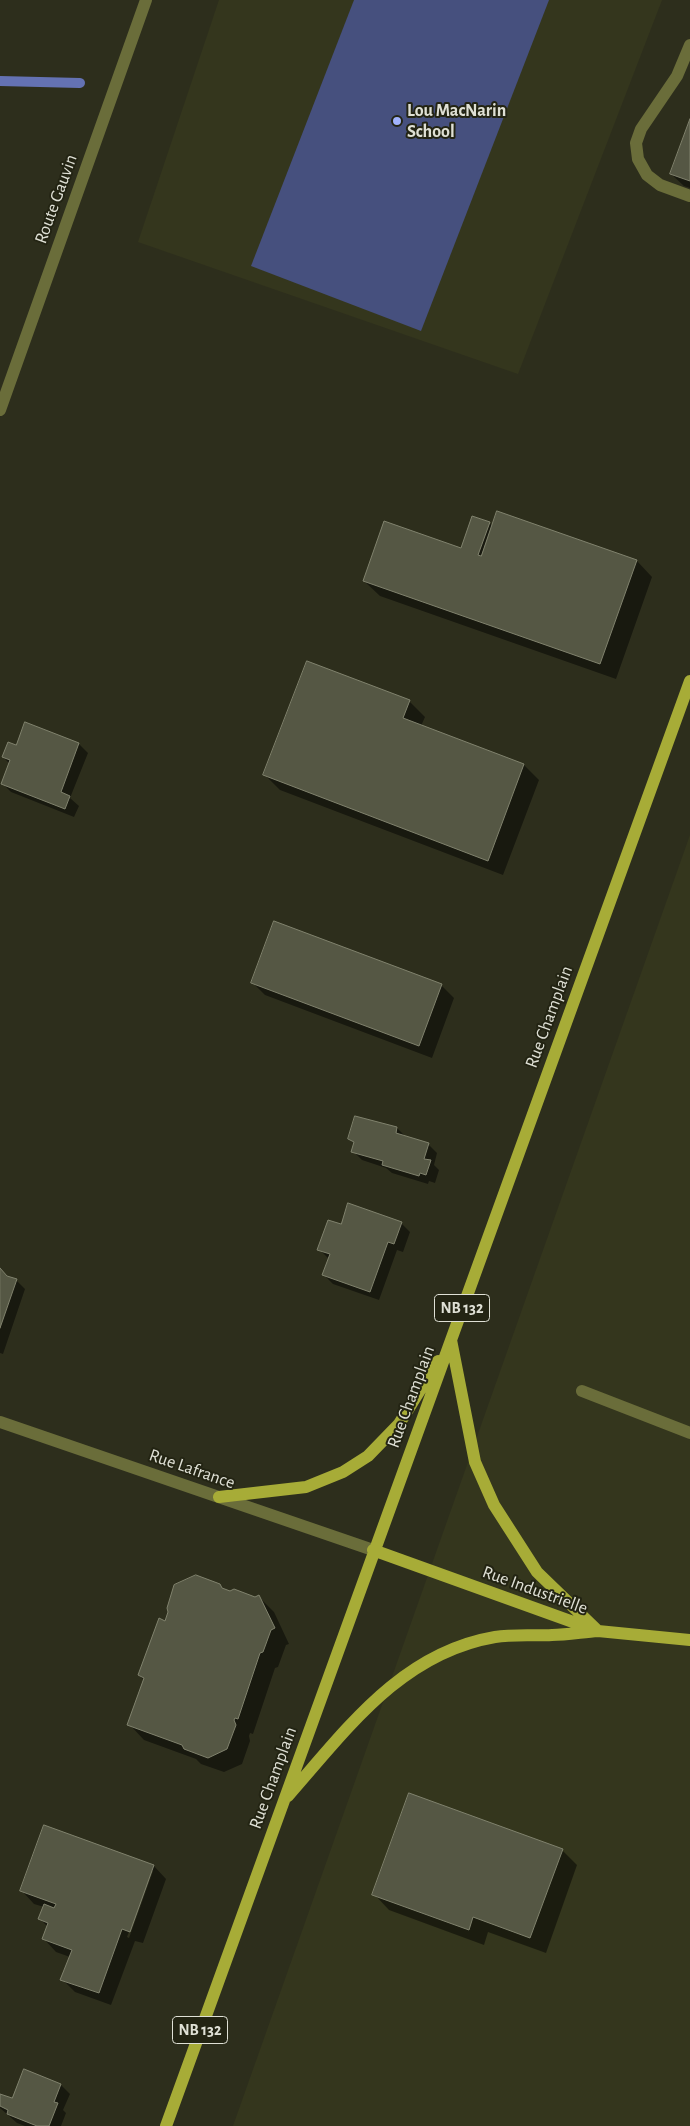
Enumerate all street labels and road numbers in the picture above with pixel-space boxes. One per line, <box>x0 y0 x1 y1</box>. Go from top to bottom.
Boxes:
street label: Route Gauvin <box>30 151 82 247</box>
street label: Rue Champlain <box>521 963 577 1071</box>
road number: NB 132 <box>434 1295 490 1322</box>
street label: Rue Champlain <box>383 1343 439 1451</box>
street label: Rue Lafrance <box>146 1444 238 1494</box>
street label: Rue Industrielle <box>479 1561 591 1619</box>
street label: Rue Champlain <box>245 1724 301 1832</box>
road number: NB 132 <box>172 2016 228 2044</box>

